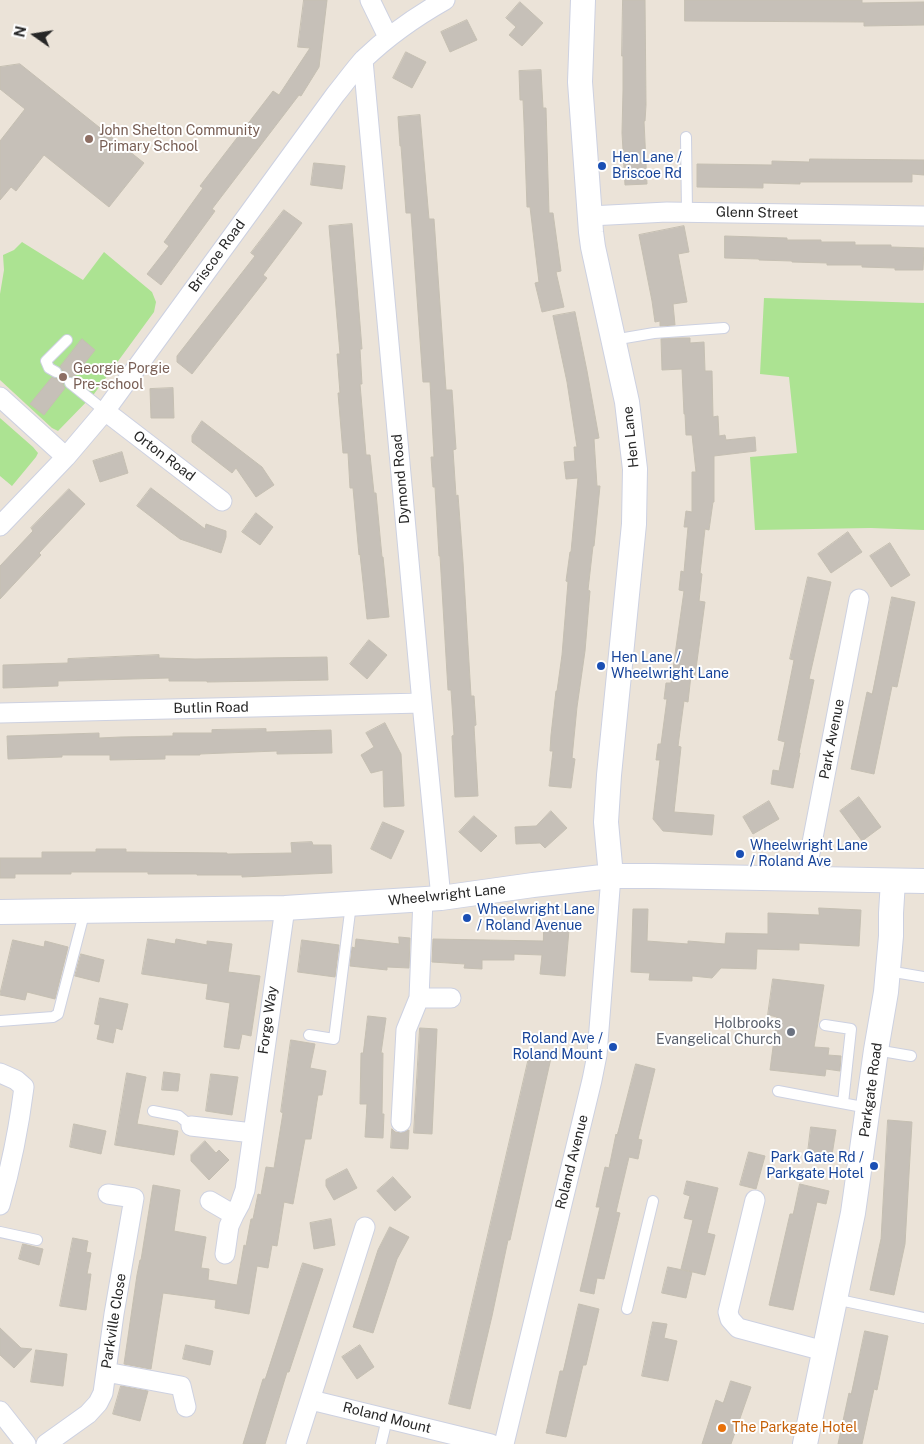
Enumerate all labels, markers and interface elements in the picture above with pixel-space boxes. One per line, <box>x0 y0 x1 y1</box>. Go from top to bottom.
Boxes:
north arrow <box>10 10 60 60</box>
text: N <box>11 24 29 39</box>
place label: John Shelton Community Primary School <box>99 123 260 156</box>
marker: John Shelton Community Primary School <box>83 133 95 145</box>
place label: Hen Lane / Briscoe Rd <box>612 150 682 182</box>
marker: Hen Lane / Briscoe Rd <box>596 160 608 172</box>
street label: Glenn Street <box>716 204 798 222</box>
street label: Briscoe Road <box>185 217 249 295</box>
place label: Georgie Porgie Pre-school <box>73 361 170 394</box>
marker: Georgie Porgie Pre-school <box>57 371 69 383</box>
street label: Hen Lane <box>619 405 643 469</box>
street label: Orton Road <box>130 427 198 485</box>
street label: Dymond Road <box>389 433 413 525</box>
place label: Hen Lane / Wheelwright Lane <box>611 650 729 682</box>
marker: Hen Lane / Wheelwright Lane <box>595 660 607 672</box>
street label: Park Avenue <box>816 697 848 781</box>
street label: Butlin Road <box>173 699 249 717</box>
place label: Wheelwright Lane / Roland Ave <box>750 838 868 870</box>
marker: Wheelwright Lane / Roland Ave <box>734 848 746 860</box>
street label: Wheelwright Lane <box>387 880 507 910</box>
place label: Wheelwright Lane / Roland Avenue <box>477 902 595 934</box>
marker: Wheelwright Lane / Roland Avenue <box>461 912 473 924</box>
street label: Forge Way <box>255 985 281 1055</box>
place label: Holbrooks Evangelical Church <box>656 1016 781 1048</box>
marker: Holbrooks Evangelical Church <box>785 1026 797 1038</box>
place label: Roland Ave / Roland Mount <box>512 1031 603 1064</box>
marker: Roland Ave / Roland Mount <box>607 1041 619 1053</box>
street label: Parkgate Road <box>856 1042 886 1138</box>
street label: Roland Avenue <box>552 1113 592 1211</box>
place label: Park Gate Rd / Parkgate Hotel <box>766 1150 864 1182</box>
marker: Park Gate Rd / Parkgate Hotel <box>868 1160 880 1172</box>
street label: Parkville Close <box>98 1272 130 1370</box>
street label: Roland Mount <box>341 1399 433 1437</box>
place label: The Parkgate Hotel <box>732 1420 857 1436</box>
marker: The Parkgate Hotel <box>716 1422 728 1434</box>

